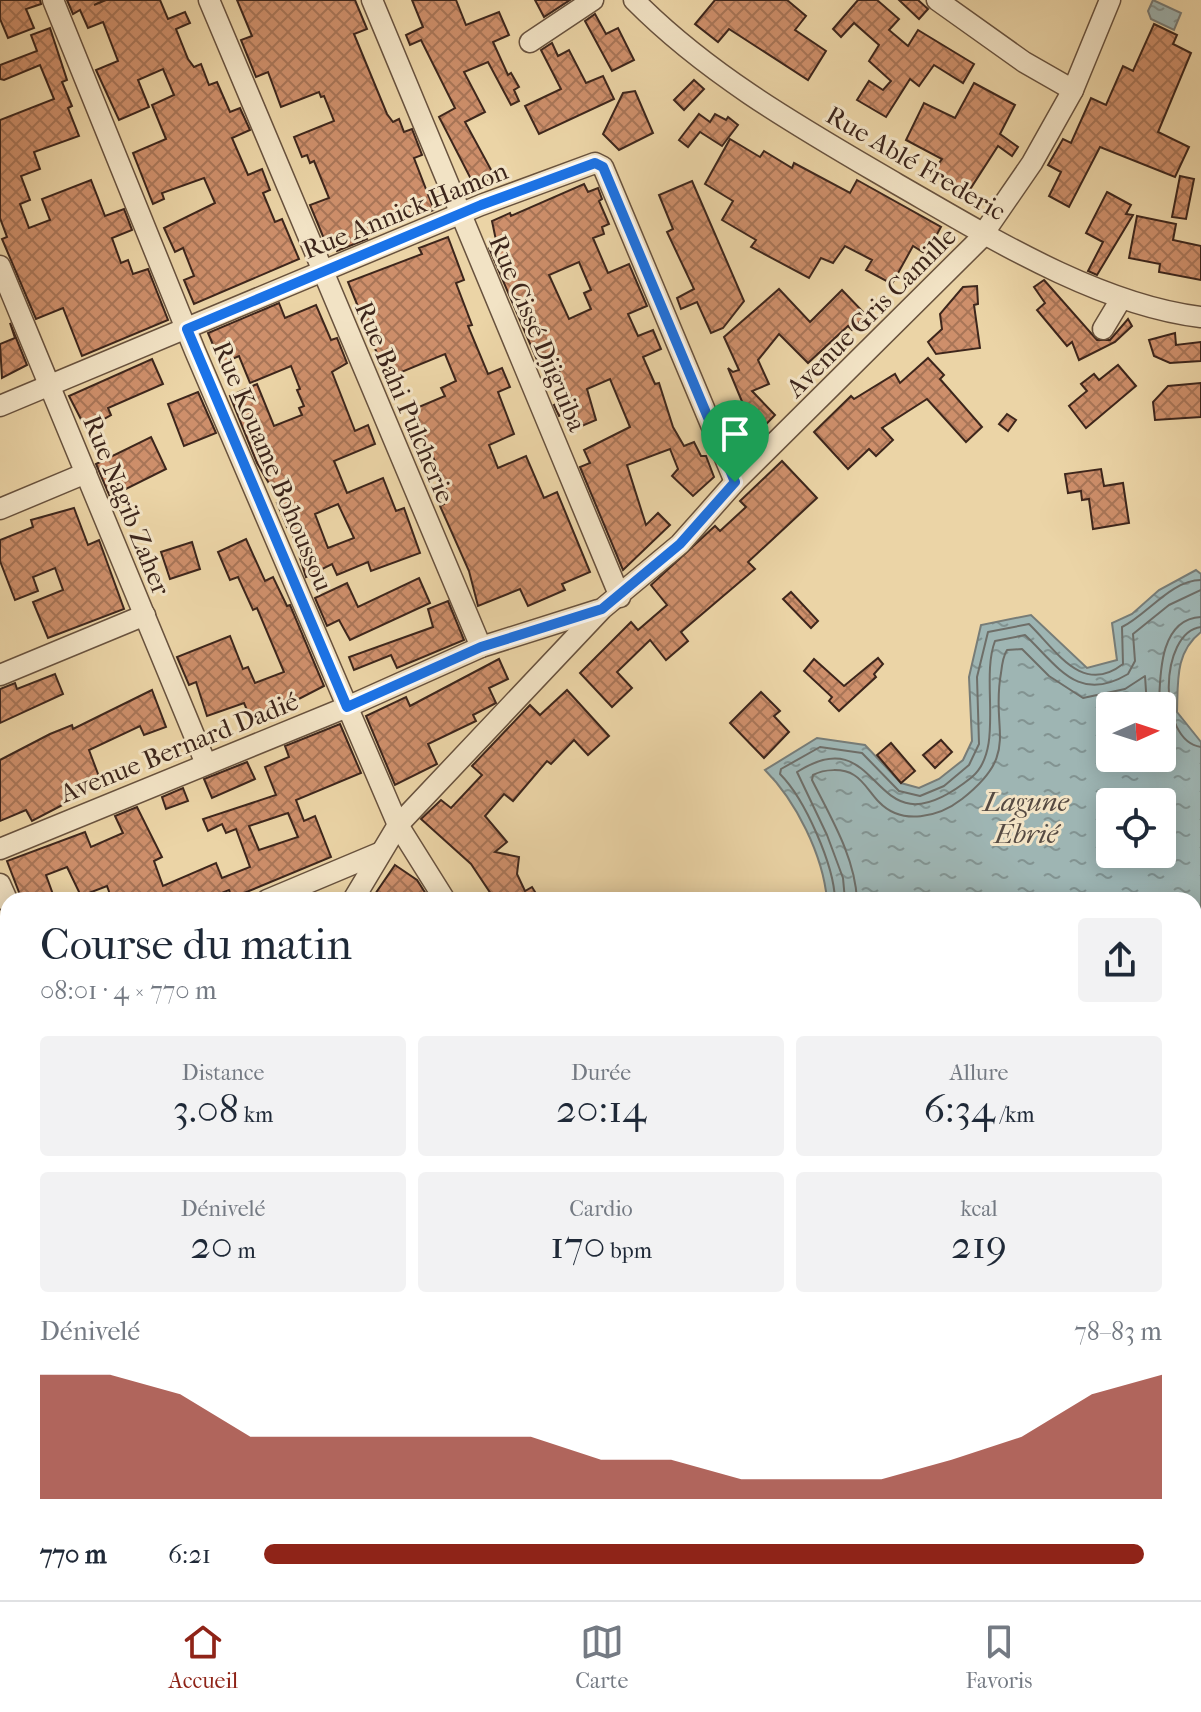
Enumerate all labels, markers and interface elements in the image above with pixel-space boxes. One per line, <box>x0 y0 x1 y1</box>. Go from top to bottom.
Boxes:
street label: Rue Ablé Frederic <box>821 100 1011 227</box>
street label: Rue Annick Hamon <box>298 155 512 266</box>
street label: Avenue Gris Camille <box>779 221 963 405</box>
street label: Rue Cissé Djiguiba <box>482 230 593 437</box>
street label: Rue Bahi Pulcherie <box>348 297 461 508</box>
street label: Rue Kouame Bohoussou <box>206 337 339 596</box>
pin <box>701 400 769 482</box>
street label: Rue Nagib Zaher <box>76 411 177 600</box>
icon: arrive <box>713 412 757 456</box>
street label: Avenue Bernard Dadié <box>55 685 303 810</box>
north arrow <box>1096 692 1176 772</box>
map controls <box>1096 692 1176 868</box>
water label: Lagune Ébrié <box>981 785 1069 850</box>
button: locate <box>1096 788 1176 868</box>
button: share <box>1078 918 1162 1002</box>
text: Course du matin <box>40 919 352 970</box>
text: 08:01 · 4 × 770 m <box>40 975 217 1006</box>
text: Distance <box>182 1060 264 1086</box>
text: Durée <box>571 1060 631 1086</box>
text: Allure <box>950 1060 1008 1086</box>
text: 3.08 <box>173 1086 239 1132</box>
text: 20:14 <box>556 1086 646 1132</box>
text: 6:34 <box>923 1086 995 1132</box>
text: km <box>239 1102 273 1128</box>
text: /km <box>995 1102 1035 1128</box>
text: Dénivelé <box>181 1196 265 1222</box>
text: Cardio <box>569 1196 633 1222</box>
text: kcal <box>960 1196 998 1222</box>
text: 20 <box>190 1222 233 1268</box>
text: 170 <box>550 1222 606 1268</box>
text: 219 <box>951 1222 1007 1268</box>
text: m <box>233 1238 256 1264</box>
text: bpm <box>606 1238 652 1264</box>
text: Dénivelé <box>40 1316 140 1347</box>
text: 78–83 m <box>1074 1316 1162 1347</box>
text: 770 m <box>40 1539 107 1570</box>
text: 6:21 <box>168 1539 211 1570</box>
tab: Accueil <box>169 1620 238 1694</box>
tab: Carte <box>575 1620 628 1694</box>
tab: Favoris <box>965 1620 1032 1694</box>

